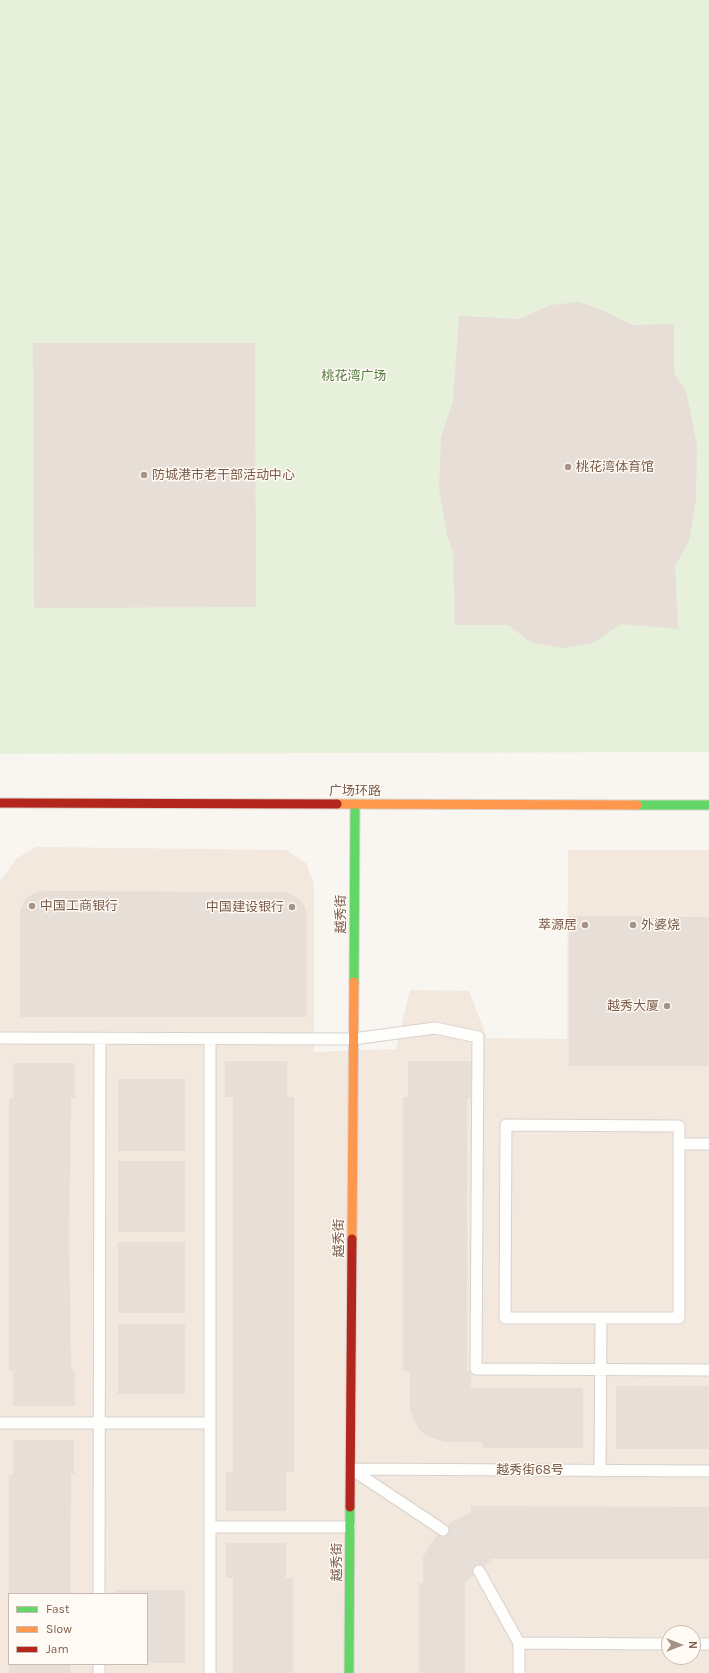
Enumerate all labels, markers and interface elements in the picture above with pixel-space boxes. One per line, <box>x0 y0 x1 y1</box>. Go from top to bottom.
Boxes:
park label: 桃花湾广场 <box>322 368 386 384</box>
place label: 桃花湾体育馆 <box>576 459 654 475</box>
marker: 桃花湾体育馆 <box>563 462 573 472</box>
place label: 防城港市老干部活动中心 <box>152 467 295 483</box>
marker: 防城港市老干部活动中心 <box>139 470 149 480</box>
street label: 广场环路 <box>329 783 381 799</box>
street label: 越秀街 <box>333 895 349 933</box>
place label: 中国工商银行 <box>40 898 118 914</box>
place label: 中国建设银行 <box>206 899 284 915</box>
marker: 中国工商银行 <box>27 901 37 911</box>
marker: 中国建设银行 <box>287 902 297 912</box>
place label: 萃源居 <box>538 917 577 933</box>
place label: 外婆烧 <box>641 917 680 933</box>
marker: 萃源居 <box>580 920 590 930</box>
marker: 外婆烧 <box>628 920 638 930</box>
place label: 越秀大厦 <box>607 998 659 1014</box>
marker: 越秀大厦 <box>662 1001 672 1011</box>
street label: 越秀街 <box>331 1219 347 1257</box>
street label: 越秀街68号 <box>496 1462 564 1478</box>
street label: 越秀街 <box>329 1543 345 1581</box>
legend <box>8 1593 148 1665</box>
text: Fast <box>46 1602 69 1616</box>
text: Slow <box>46 1622 72 1636</box>
north arrow <box>661 1625 701 1665</box>
text: N <box>686 1641 699 1649</box>
text: Jam <box>46 1642 69 1656</box>

